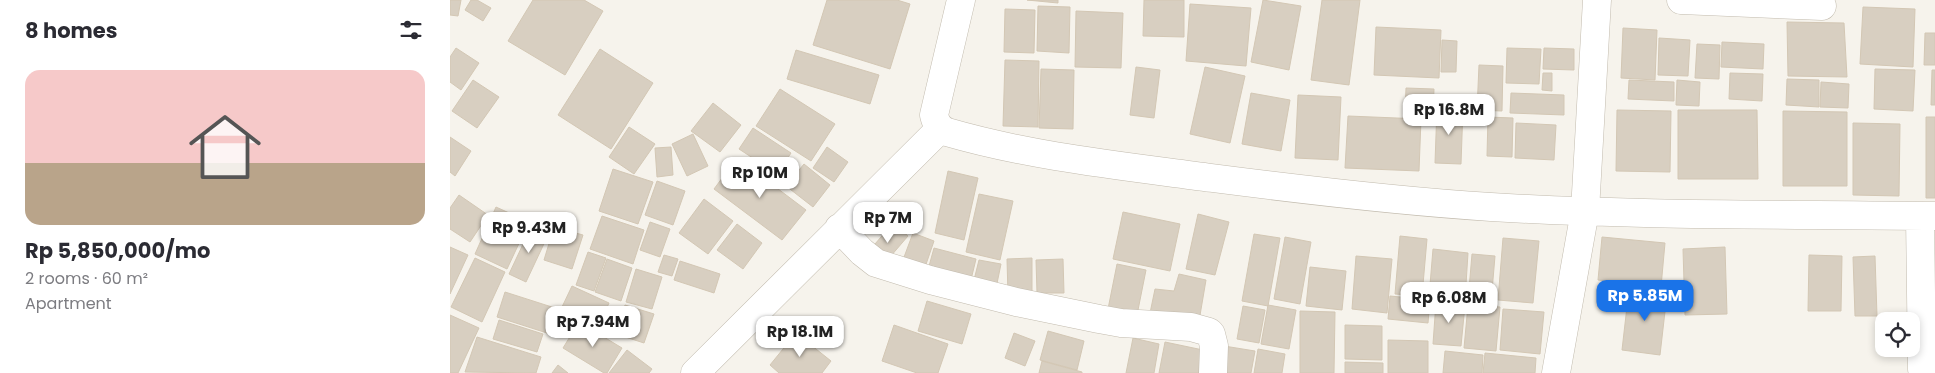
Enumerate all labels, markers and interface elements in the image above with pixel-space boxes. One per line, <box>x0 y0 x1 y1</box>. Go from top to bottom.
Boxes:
text: 8 homes <box>25 16 117 45</box>
icon: filters <box>397 16 425 44</box>
pin: Rp 16.8M <box>1397 94 1501 136</box>
text: Rp 16.8M <box>1414 98 1484 121</box>
icon: home <box>180 102 270 192</box>
pin: Rp 10M <box>719 156 801 199</box>
text: Rp 10M <box>732 161 788 184</box>
pin: Rp 7M <box>853 202 923 244</box>
text: Rp 7M <box>864 206 912 229</box>
pin: Rp 9.43M <box>477 212 581 254</box>
text: Rp 9.43M <box>492 216 566 239</box>
text: Rp 5,850,000/mo <box>25 236 210 265</box>
text: 2 rooms · 60 m² <box>25 267 148 290</box>
pin: Rp 5.85M <box>1593 280 1697 322</box>
pin: Rp 6.08M <box>1397 282 1501 324</box>
text: Rp 5.85M <box>1607 284 1683 307</box>
text: Rp 6.08M <box>1412 286 1486 309</box>
text: Apartment <box>25 292 112 315</box>
pin: Rp 7.94M <box>541 306 645 348</box>
text: Rp 7.94M <box>556 310 630 333</box>
map controls <box>1875 312 1920 357</box>
button: locate <box>1875 312 1920 357</box>
pin: Rp 18.1M <box>748 316 852 358</box>
text: Rp 18.1M <box>767 320 833 343</box>

